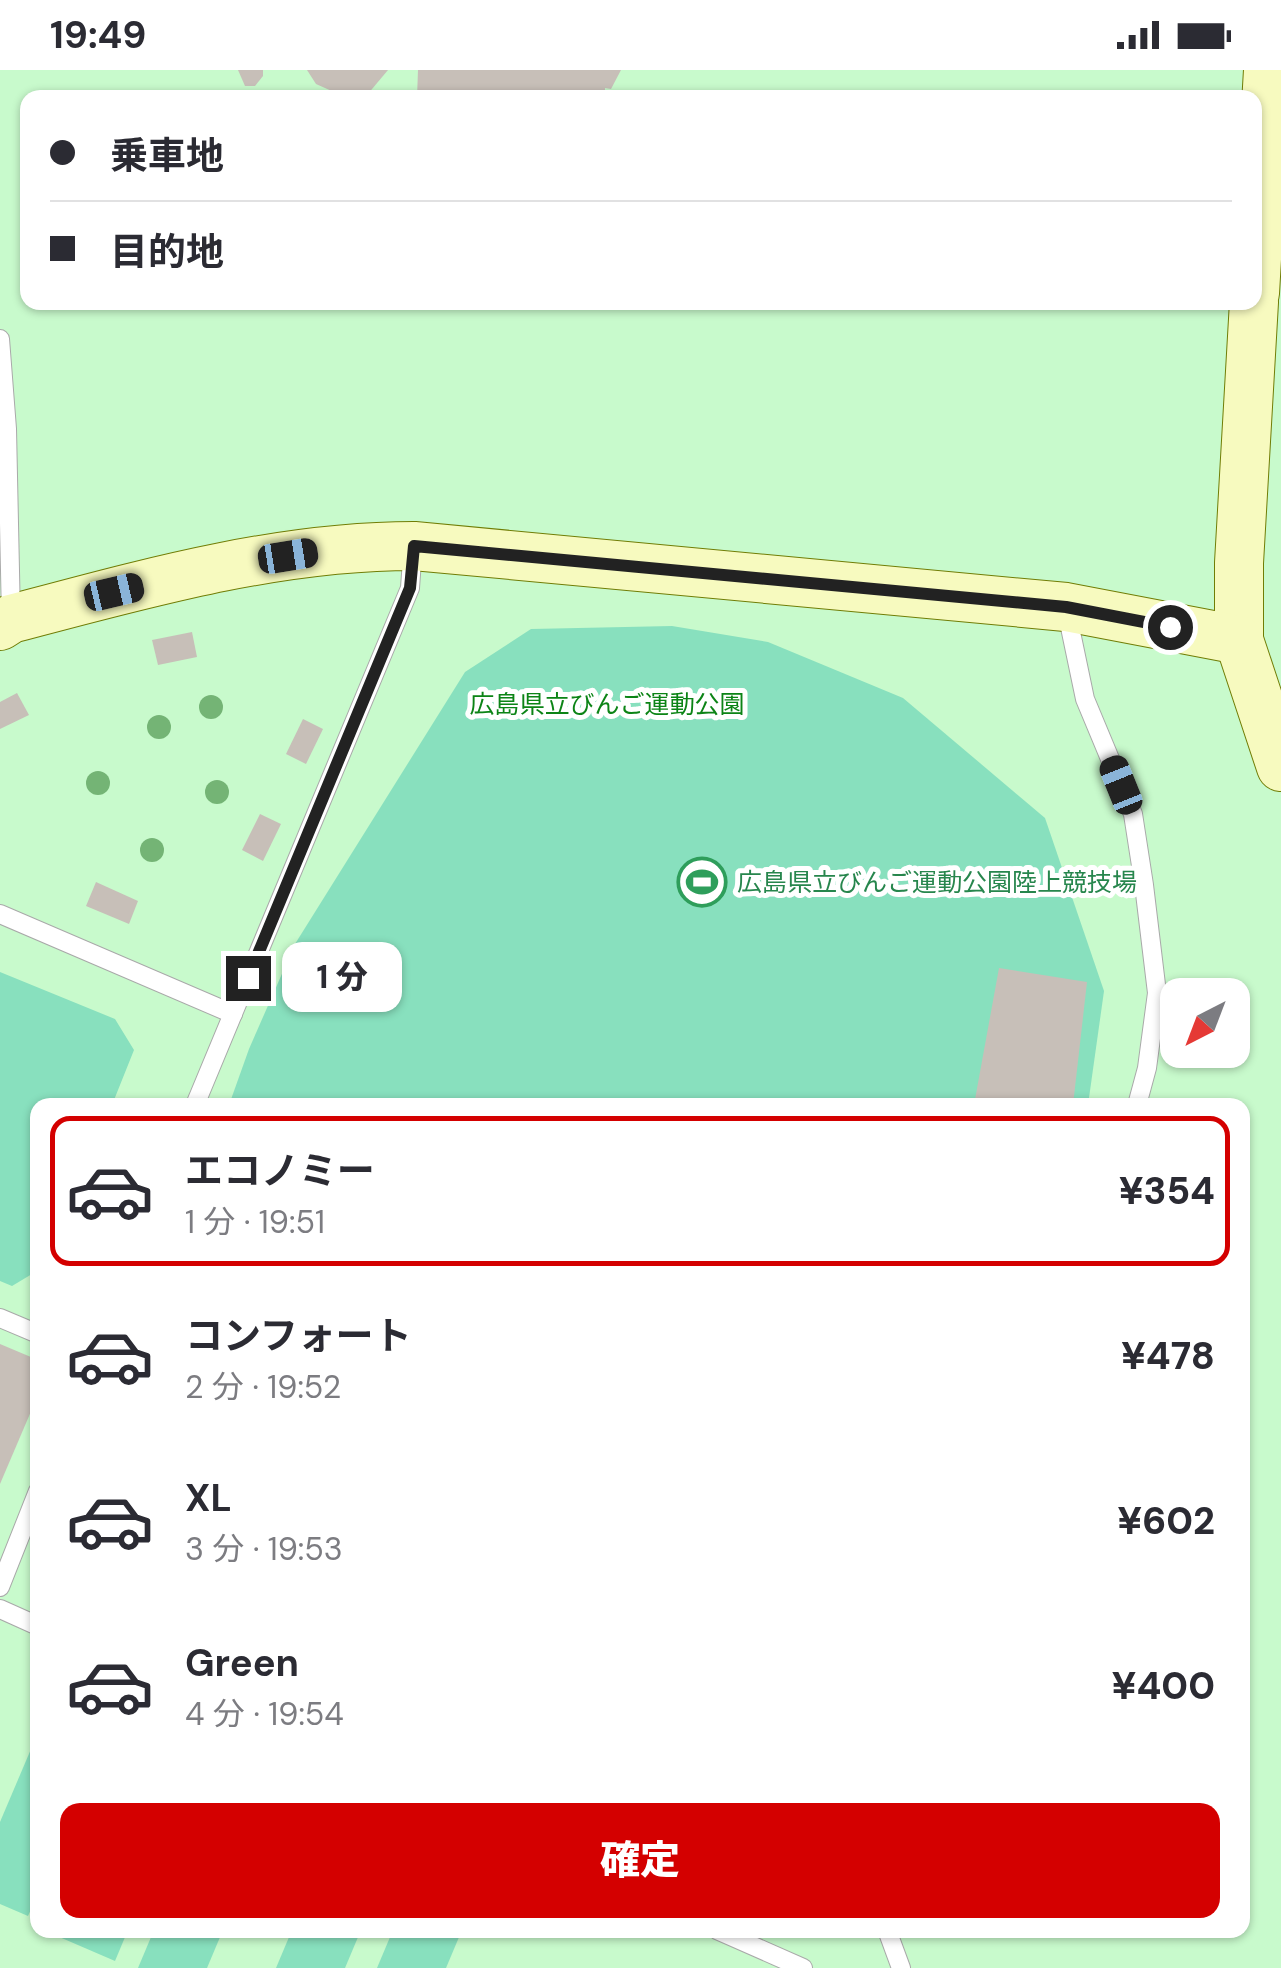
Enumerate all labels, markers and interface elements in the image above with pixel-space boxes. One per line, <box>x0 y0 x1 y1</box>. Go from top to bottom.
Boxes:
text: 19:49 <box>50 10 146 60</box>
text: 乗車地 <box>110 131 224 181</box>
text: 目的地 <box>110 227 224 277</box>
car <box>256 536 320 576</box>
car <box>81 571 147 613</box>
route start <box>1148 605 1193 650</box>
park label: 広島県立びんご運動公園 <box>469 688 745 721</box>
car <box>1096 752 1146 818</box>
sports icon: 広島県立びんご運動公園陸上競技場 <box>676 856 728 908</box>
place label: 広島県立びんご運動公園陸上競技場 <box>737 866 1137 899</box>
callout: 1 分 <box>283 943 403 1013</box>
route end <box>226 956 271 1001</box>
text: 1 分 <box>316 956 368 998</box>
north arrow <box>1160 978 1250 1068</box>
map controls <box>1160 978 1250 1068</box>
icon: car <box>65 1146 155 1236</box>
text: エコノミー <box>185 1146 375 1196</box>
text: ¥354 <box>1119 1166 1215 1216</box>
text: 1 分 · 19:51 <box>185 1201 325 1243</box>
icon: car <box>65 1311 155 1401</box>
text: コンフォート <box>185 1311 412 1361</box>
text: ¥478 <box>1121 1331 1215 1381</box>
text: 2 分 · 19:52 <box>185 1366 341 1408</box>
text: XL <box>185 1473 232 1523</box>
icon: car <box>65 1476 155 1566</box>
text: ¥602 <box>1117 1496 1215 1546</box>
text: 3 分 · 19:53 <box>185 1528 343 1570</box>
text: Green <box>185 1638 299 1688</box>
icon: car <box>65 1641 155 1731</box>
text: ¥400 <box>1112 1661 1215 1711</box>
text: 4 分 · 19:54 <box>185 1693 344 1735</box>
button: 確定 <box>60 1803 1220 1918</box>

